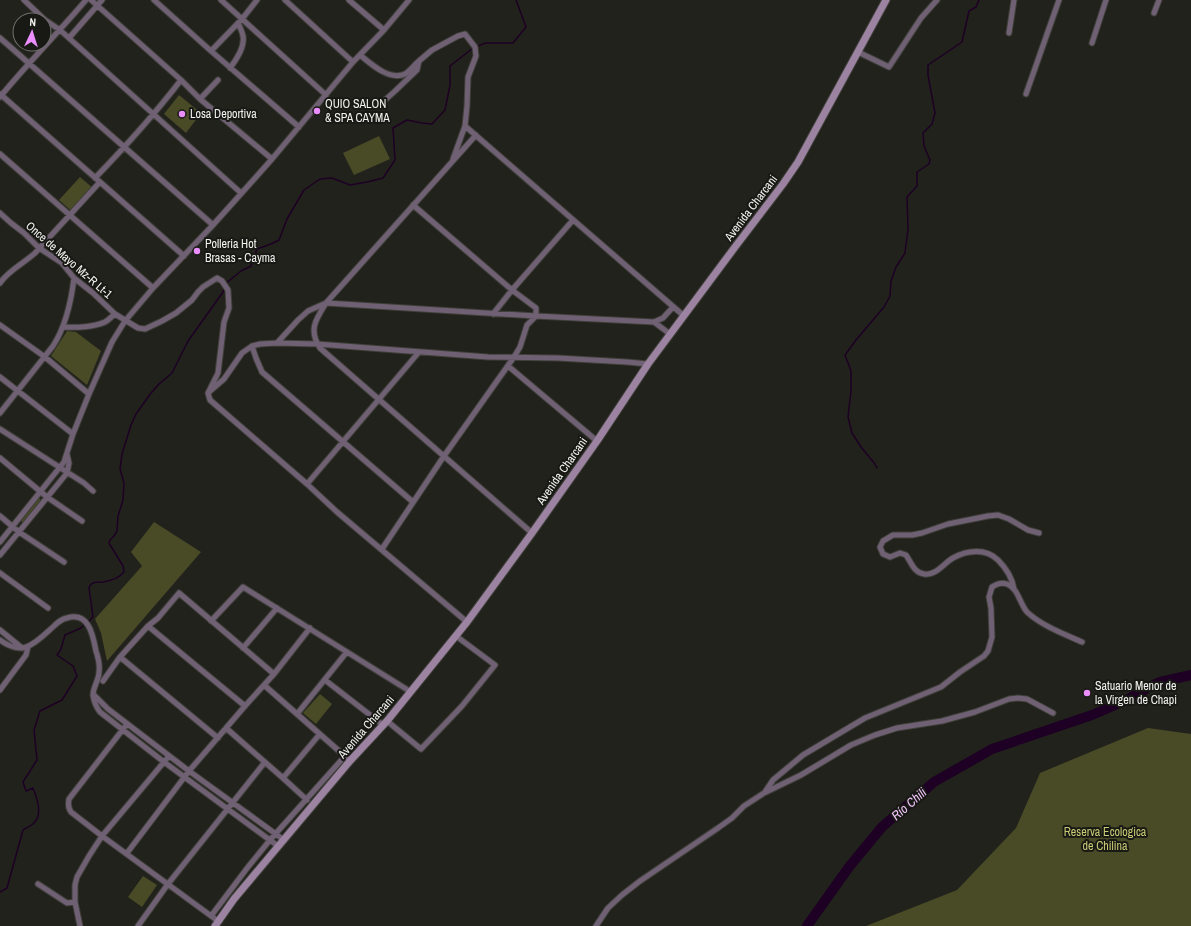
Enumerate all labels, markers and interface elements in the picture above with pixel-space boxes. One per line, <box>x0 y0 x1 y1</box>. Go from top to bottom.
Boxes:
north arrow <box>12 12 52 52</box>
text: N <box>29 15 36 29</box>
place label: QUIO SALON & SPA CAYMA <box>325 96 390 126</box>
place label: Losa Deportiva <box>190 106 257 122</box>
marker: QUIO SALON & SPA CAYMA <box>312 106 322 116</box>
marker: Losa Deportiva <box>177 109 187 119</box>
street label: Avenida Charcani <box>720 172 781 245</box>
street label: Once de Mayo Mz-R Lt-1 <box>22 218 116 302</box>
place label: Polleria Hot Brasas - Cayma <box>205 236 276 266</box>
marker: Polleria Hot Brasas - Cayma <box>192 246 202 256</box>
street label: Avenida Charcani <box>532 434 591 509</box>
place label: Satuario Menor de la Virgen de Chapi <box>1095 678 1177 708</box>
marker: Satuario Menor de la Virgen de Chapi <box>1082 688 1092 698</box>
street label: Avenida Charcani <box>334 692 398 763</box>
water label: Río Chili <box>888 784 930 824</box>
park label: Reserva Ecologica de Chilina <box>1064 824 1147 854</box>

